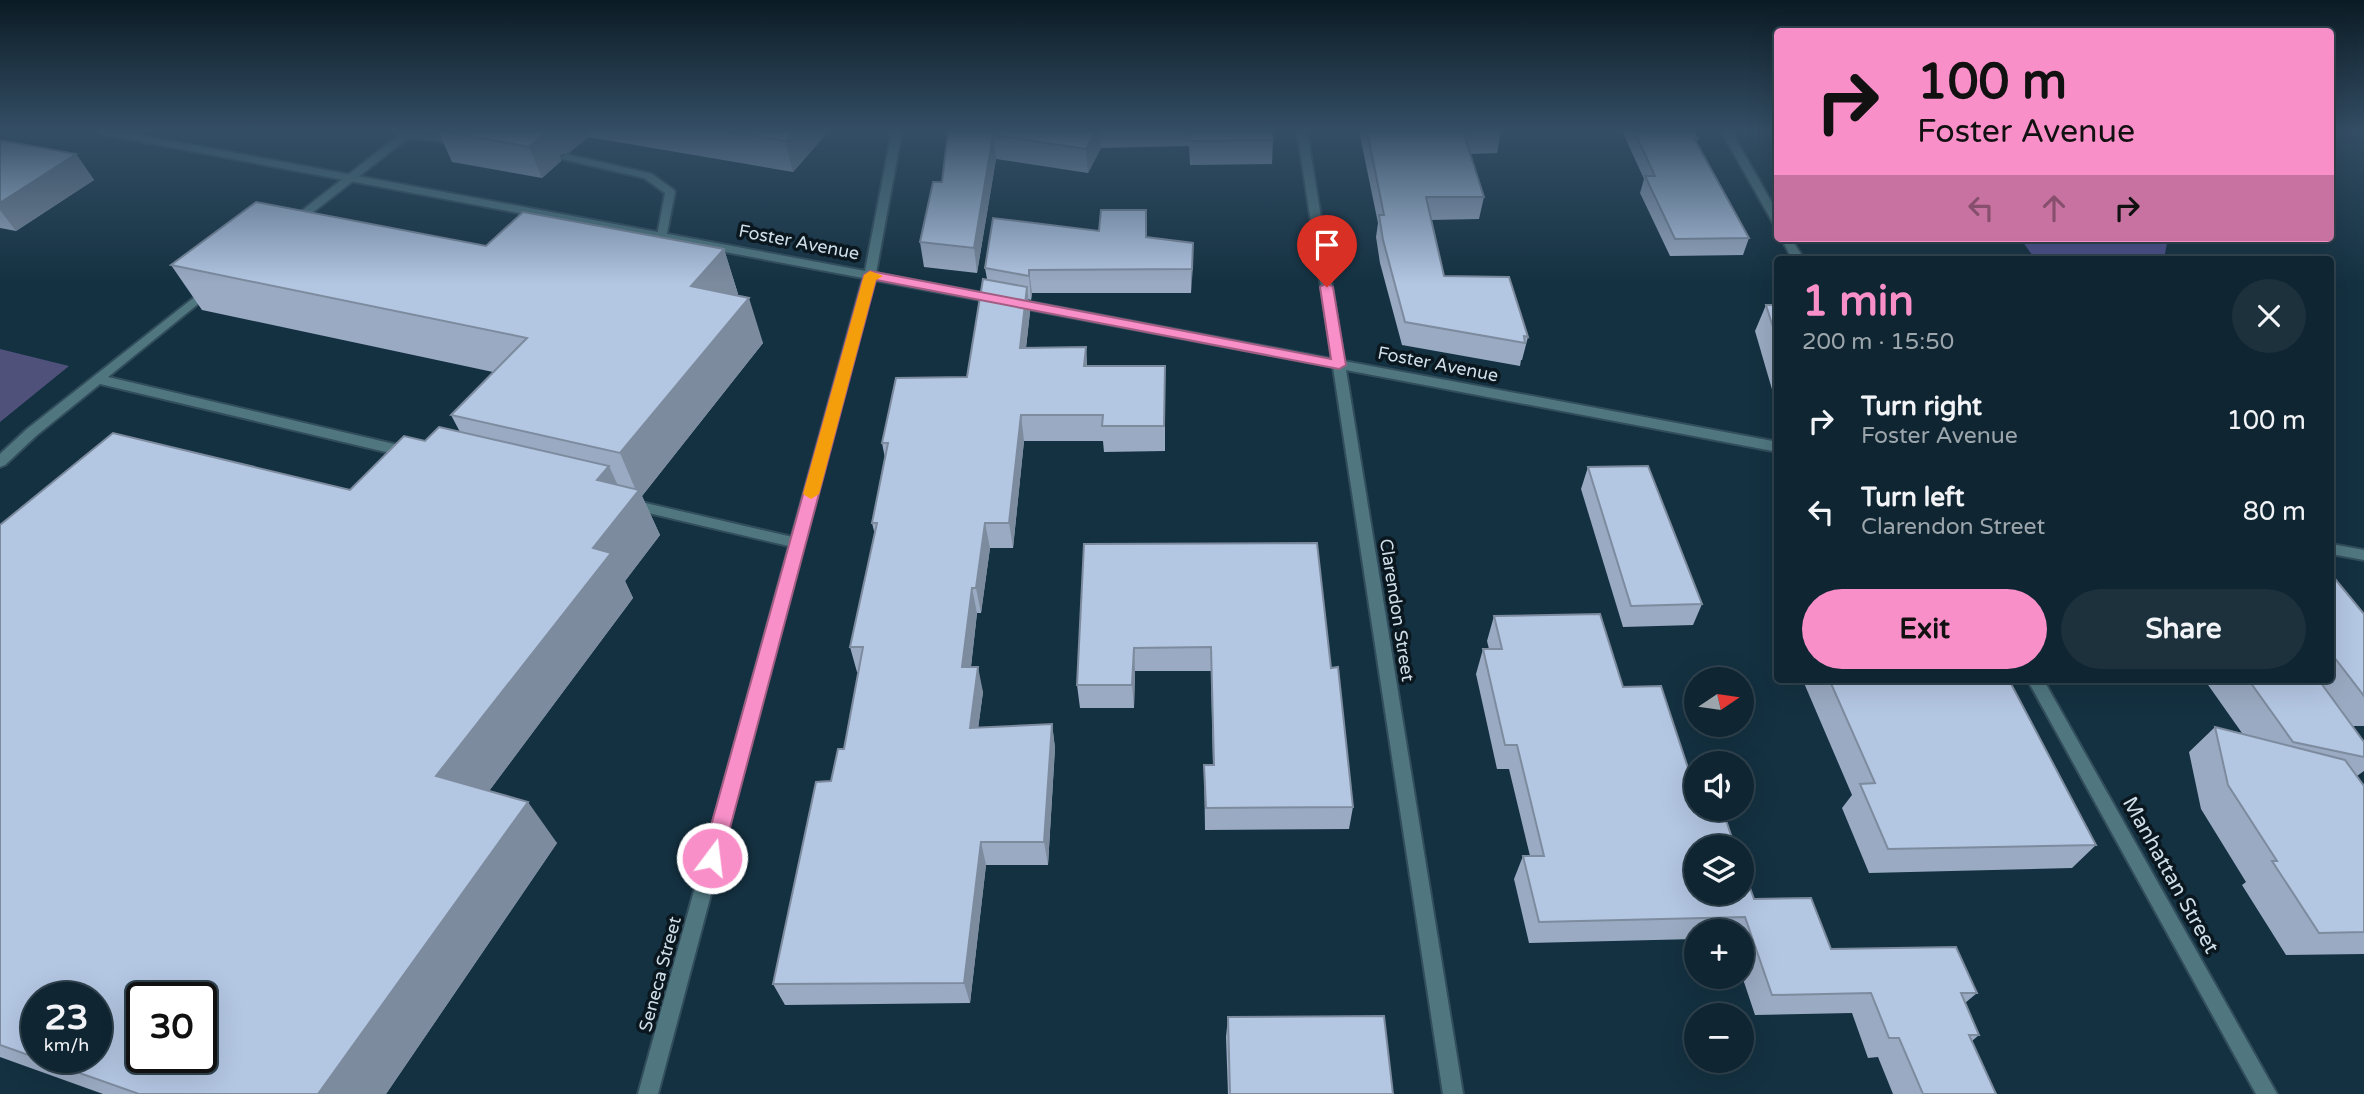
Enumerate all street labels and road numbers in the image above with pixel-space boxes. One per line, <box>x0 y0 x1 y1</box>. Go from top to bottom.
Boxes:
street label: Foster Avenue <box>737 219 861 265</box>
street label: Foster Avenue <box>1376 341 1500 387</box>
street label: Clarendon Street <box>1375 537 1419 683</box>
street label: Manhattan Street <box>2117 793 2224 958</box>
street label: Seneca Street <box>634 914 686 1034</box>

